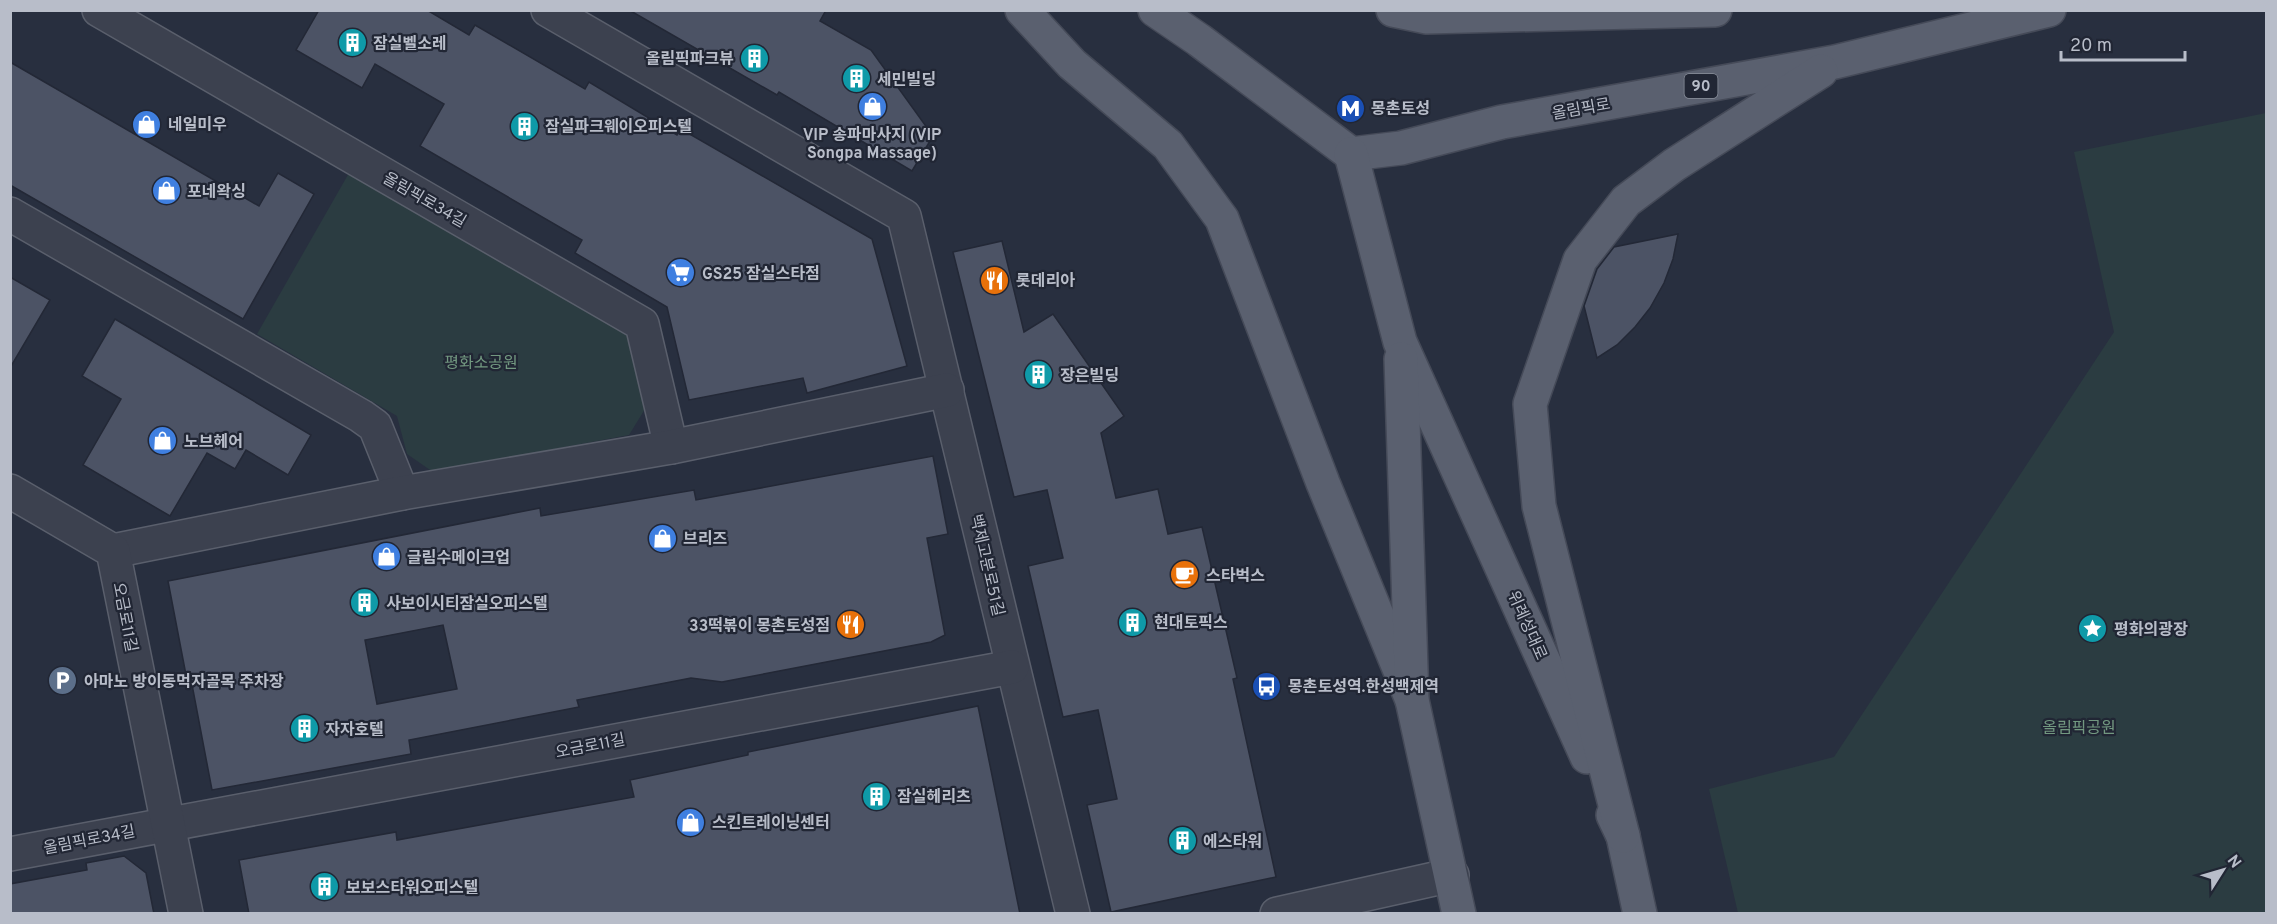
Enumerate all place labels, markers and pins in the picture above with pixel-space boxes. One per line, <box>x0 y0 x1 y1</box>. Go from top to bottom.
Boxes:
building icon: 잠실벨소레 <box>336 27 368 59</box>
place label: 잠실벨소레 <box>373 35 447 55</box>
building icon: 올림픽파크뷰 <box>739 42 771 74</box>
place label: 올림픽파크뷰 <box>646 50 734 70</box>
building icon: 세민빌딩 <box>840 63 872 95</box>
place label: 세민빌딩 <box>877 71 936 91</box>
shop icon: VIP 송파마사지 (VIP Songpa Massage) <box>856 90 888 122</box>
metro station icon: 몽촌토성 <box>1334 92 1366 124</box>
place label: 몽촌토성 <box>1371 100 1430 120</box>
shop icon: 네일미우 <box>131 108 163 140</box>
building icon: 잠실파크웨이오피스텔 <box>508 110 540 142</box>
place label: 네일미우 <box>168 116 227 136</box>
place label: 잠실파크웨이오피스텔 <box>545 118 692 138</box>
place label: VIP 송파마사지 (VIP Songpa Massage) <box>803 126 941 164</box>
shop icon: 포네왁싱 <box>150 175 182 207</box>
place label: 포네왁싱 <box>187 183 246 203</box>
supermarket icon: GS25 잠실스타점 <box>665 257 697 289</box>
restaurant icon: 롯데리아 <box>979 264 1011 296</box>
place label: GS25 잠실스타점 <box>702 265 820 285</box>
place label: 롯데리아 <box>1016 272 1075 292</box>
building icon: 장은빌딩 <box>1023 359 1055 391</box>
place label: 장은빌딩 <box>1060 367 1119 387</box>
shop icon: 노브헤어 <box>147 425 179 457</box>
place label: 노브헤어 <box>184 433 243 453</box>
shop icon: 브리즈 <box>646 522 678 554</box>
place label: 브리즈 <box>683 530 727 550</box>
shop icon: 글림수메이크업 <box>370 541 402 573</box>
place label: 글림수메이크업 <box>407 549 510 569</box>
cafe icon: 스타벅스 <box>1169 559 1201 591</box>
place label: 스타벅스 <box>1206 567 1265 587</box>
building icon: 사보이시티잠실오피스텔 <box>349 587 381 619</box>
place label: 사보이시티잠실오피스텔 <box>386 595 548 615</box>
building icon: 현대토픽스 <box>1117 606 1149 638</box>
restaurant icon: 33떡볶이 몽촌토성점 <box>835 609 867 641</box>
place label: 현대토픽스 <box>1154 613 1228 634</box>
place icon: 평화의광장 <box>2077 613 2109 645</box>
place label: 33떡볶이 몽촌토성점 <box>689 617 830 637</box>
place label: 평화의광장 <box>2114 621 2188 641</box>
parking icon: 아마노 방이동먹자골목 주차장 <box>47 665 79 697</box>
bus stop icon: 몽촌토성역.한성백제역 <box>1251 670 1283 702</box>
place label: 아마노 방이동먹자골목 주차장 <box>84 673 284 693</box>
place label: 몽촌토성역.한성백제역 <box>1288 677 1439 698</box>
building icon: 자자호텔 <box>288 713 320 745</box>
place label: 자자호텔 <box>325 721 384 741</box>
building icon: 잠실헤리츠 <box>860 780 892 812</box>
place label: 잠실헤리츠 <box>897 788 971 808</box>
shop icon: 스킨트레이닝센터 <box>675 806 707 838</box>
place label: 스킨트레이닝센터 <box>712 814 830 834</box>
building icon: 에스타워 <box>1166 825 1198 857</box>
place label: 에스타워 <box>1203 833 1262 853</box>
building icon: 보보스타워오피스텔 <box>309 871 341 903</box>
place label: 보보스타워오피스텔 <box>346 879 478 899</box>

